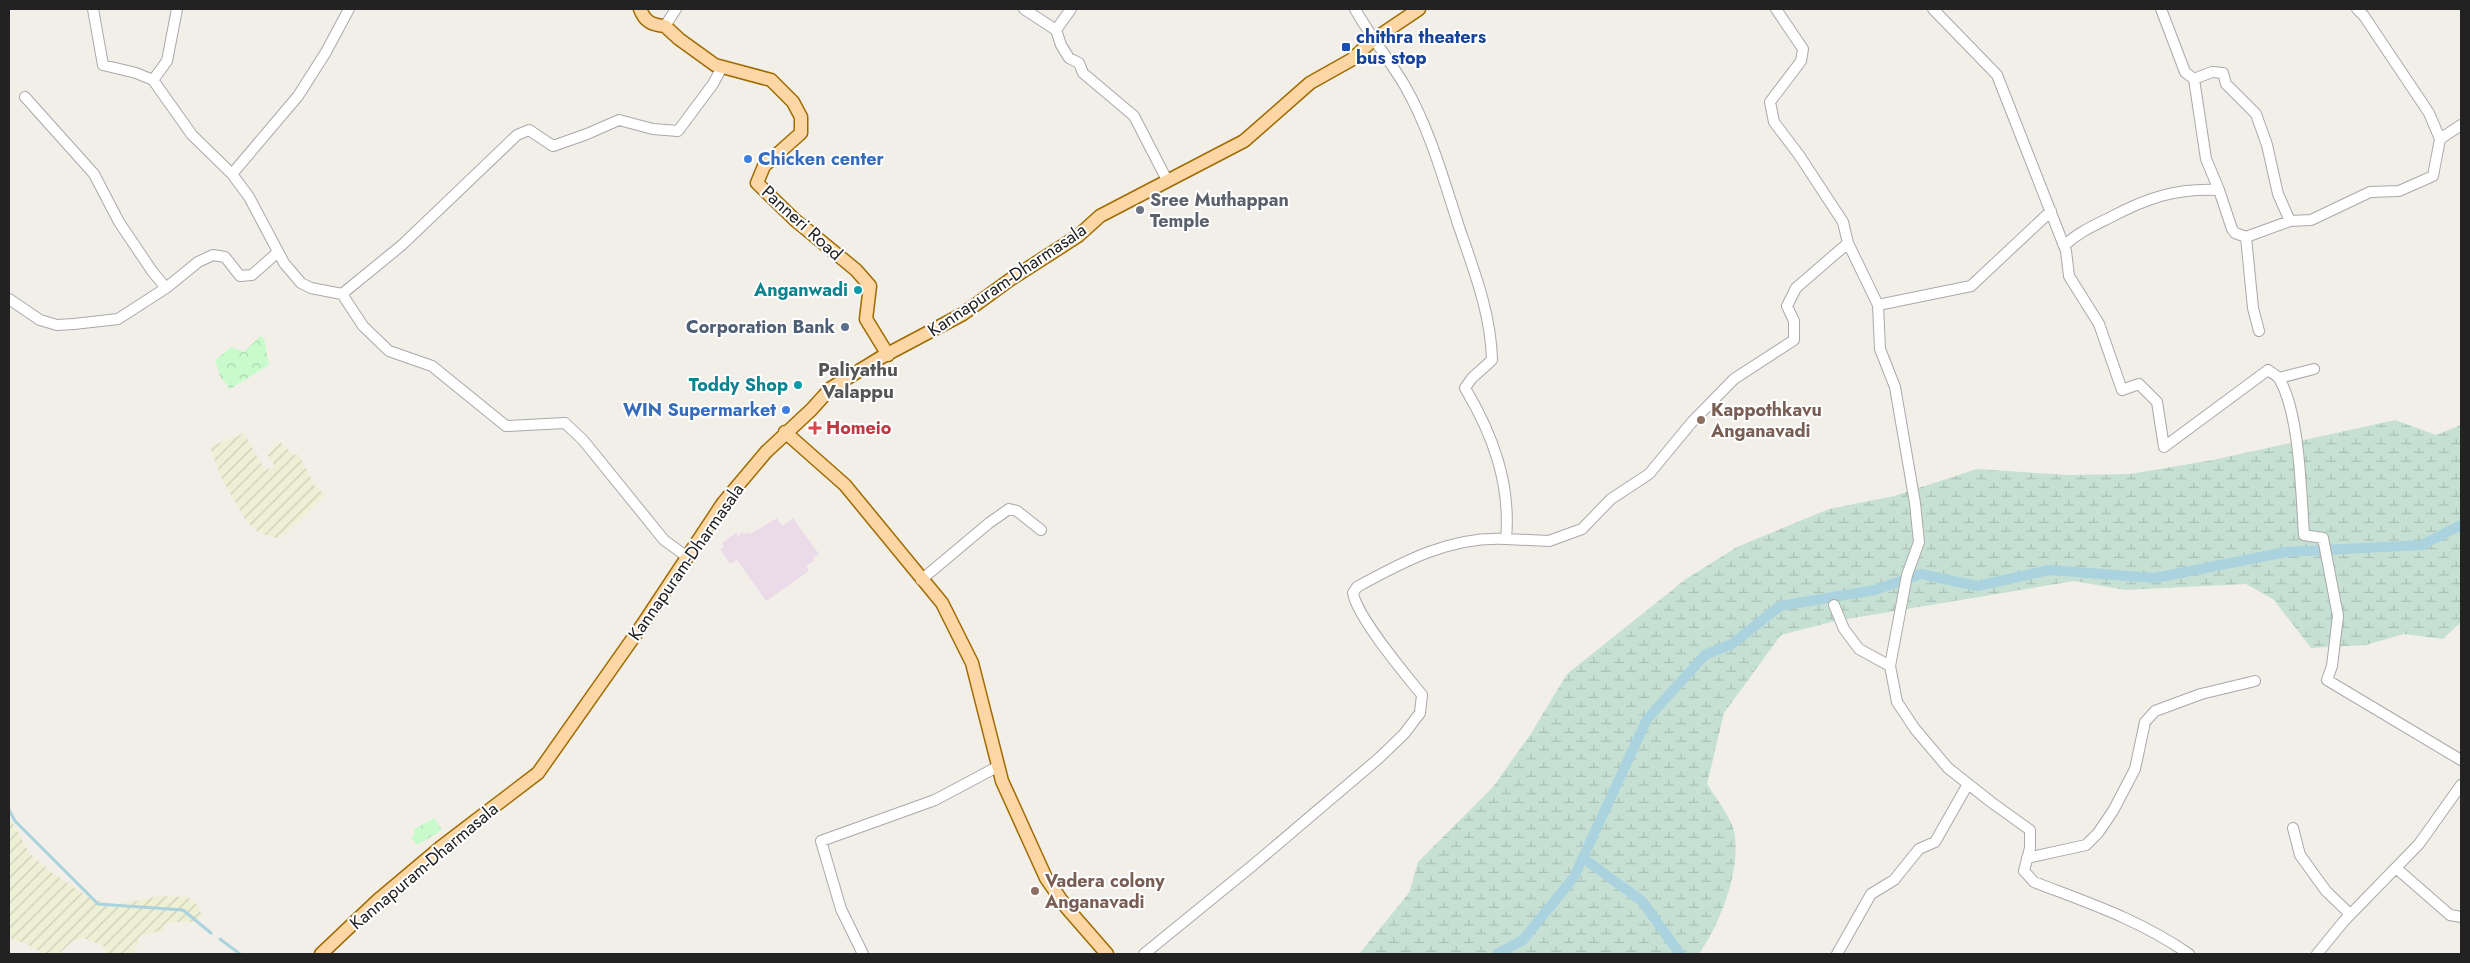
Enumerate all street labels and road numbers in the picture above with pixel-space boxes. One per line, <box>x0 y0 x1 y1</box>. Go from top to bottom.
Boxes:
street label: Panneri Road <box>756 179 848 267</box>
street label: Kannapuram-Dharmasala <box>922 217 1092 343</box>
street label: Kannapuram-Dharmasala <box>622 478 750 646</box>
street label: Kannapuram-Dharmasala <box>344 796 504 936</box>

